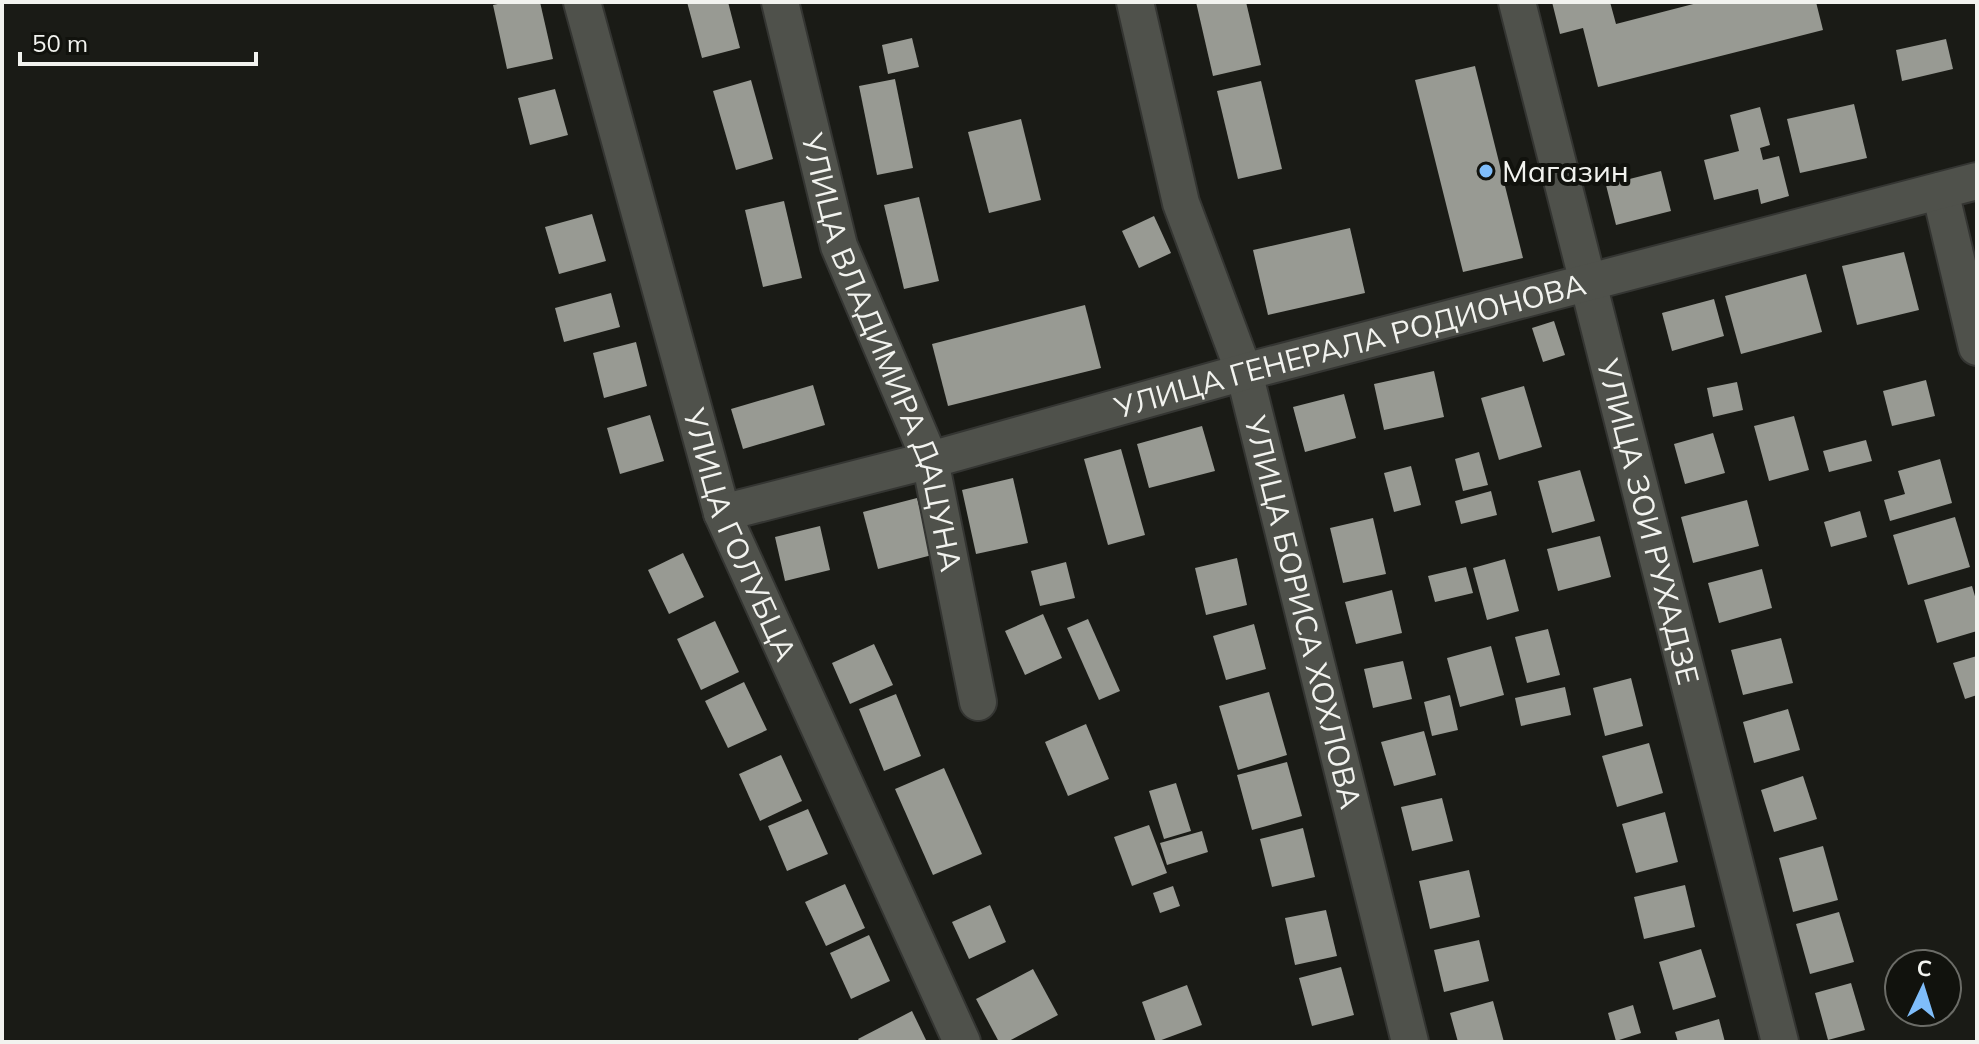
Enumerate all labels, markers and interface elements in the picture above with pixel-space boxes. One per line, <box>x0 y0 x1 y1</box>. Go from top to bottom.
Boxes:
scale bar <box>20 16 256 66</box>
text: 50 m <box>32 28 88 58</box>
street label: УЛИЦА ВЛАДИМИРА ДАЦУНА <box>793 128 971 575</box>
place label: Магазин <box>1502 152 1629 190</box>
marker: Магазин <box>1477 162 1495 180</box>
street label: УЛИЦА ГЕНЕРАЛА РОДИОНОВА <box>1109 265 1590 427</box>
street label: УЛИЦА ЗОИ РУХАДЗЕ <box>1589 354 1708 688</box>
street label: УЛИЦА ГОЛУБЦА <box>675 403 805 667</box>
street label: УЛИЦА БОРИСА ХОХЛОВА <box>1236 411 1370 813</box>
north arrow <box>1883 948 1963 1028</box>
text: С <box>1916 954 1933 983</box>

